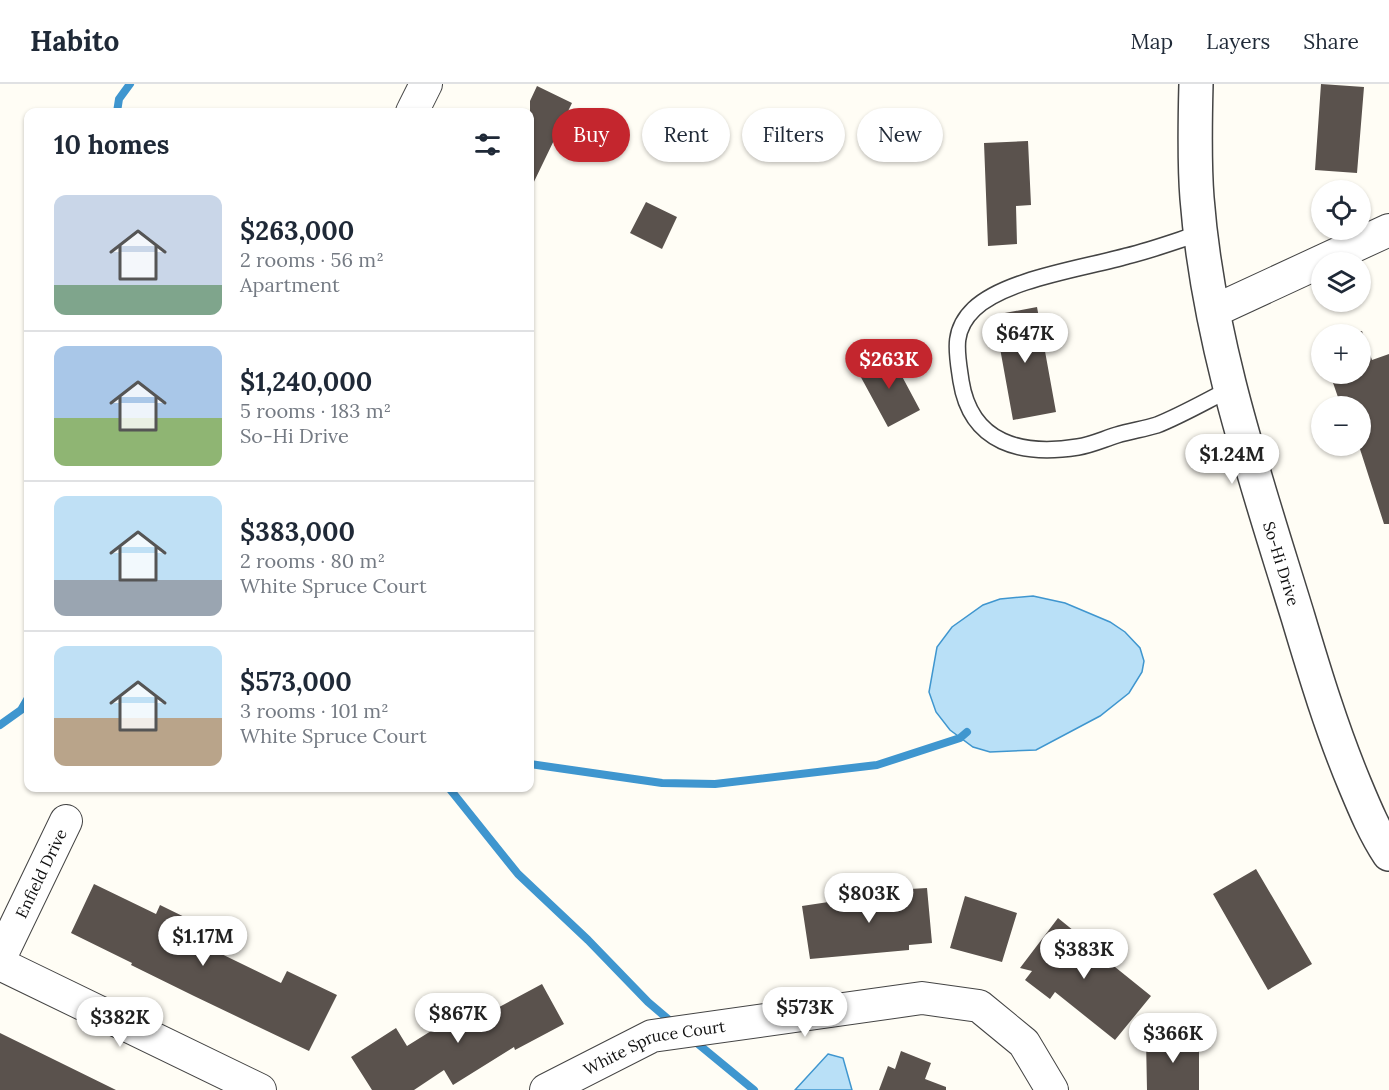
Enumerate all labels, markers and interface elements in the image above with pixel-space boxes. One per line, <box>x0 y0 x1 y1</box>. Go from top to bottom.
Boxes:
text: Habito <box>30 23 119 59</box>
text: Map <box>1130 28 1173 55</box>
text: Layers <box>1206 28 1270 55</box>
text: Share <box>1303 28 1359 55</box>
chip: Buy <box>552 108 630 162</box>
chip: Rent <box>642 108 730 162</box>
chip: Filters <box>742 108 845 162</box>
chip: New <box>857 108 943 162</box>
text: 10 homes <box>54 128 169 161</box>
icon: filters <box>471 128 504 161</box>
map controls <box>1311 180 1371 456</box>
button: locate <box>1311 180 1371 240</box>
text: $263,000 <box>240 214 354 247</box>
icon: home <box>102 219 174 291</box>
text: 2 rooms · 56 m² <box>240 247 384 272</box>
button: layers <box>1311 252 1371 312</box>
text: Apartment <box>240 272 340 297</box>
pin: $647K <box>983 313 1067 364</box>
text: $647K <box>996 320 1054 345</box>
button: + <box>1311 324 1371 384</box>
pin: $263K <box>847 339 931 390</box>
text: $263K <box>859 346 919 371</box>
text: $1,240,000 <box>240 365 372 398</box>
icon: home <box>102 370 174 442</box>
button: − <box>1311 396 1371 456</box>
text: 5 rooms · 183 m² <box>240 398 391 423</box>
text: So-Hi Drive <box>240 423 349 448</box>
pin: $1.24M <box>1183 434 1281 485</box>
text: $1.24M <box>1199 441 1265 466</box>
text: $383,000 <box>240 515 355 548</box>
street label: So-Hi Drive <box>1259 519 1304 608</box>
icon: home <box>102 520 174 592</box>
text: 2 rooms · 80 m² <box>240 548 385 573</box>
text: White Spruce Court <box>240 573 427 598</box>
text: $573,000 <box>240 665 352 698</box>
icon: home <box>102 670 174 742</box>
text: 3 rooms · 101 m² <box>240 698 389 723</box>
text: White Spruce Court <box>240 723 427 748</box>
street label: Enfield Drive <box>11 825 71 921</box>
pin: $803K <box>827 873 911 924</box>
text: $803K <box>838 880 900 905</box>
pin: $1.17M <box>154 916 252 967</box>
text: $1.17M <box>172 923 234 948</box>
pin: $383K <box>1042 929 1126 980</box>
text: $383K <box>1054 936 1114 961</box>
pin: $573K <box>763 987 847 1038</box>
pin: $867K <box>416 993 500 1044</box>
text: $573K <box>776 994 834 1019</box>
pin: $382K <box>78 997 162 1048</box>
text: $867K <box>429 1000 487 1025</box>
text: $382K <box>90 1004 150 1029</box>
pin: $366K <box>1131 1013 1215 1064</box>
street label: White Spruce Court <box>580 1016 727 1079</box>
text: $366K <box>1143 1020 1203 1045</box>

